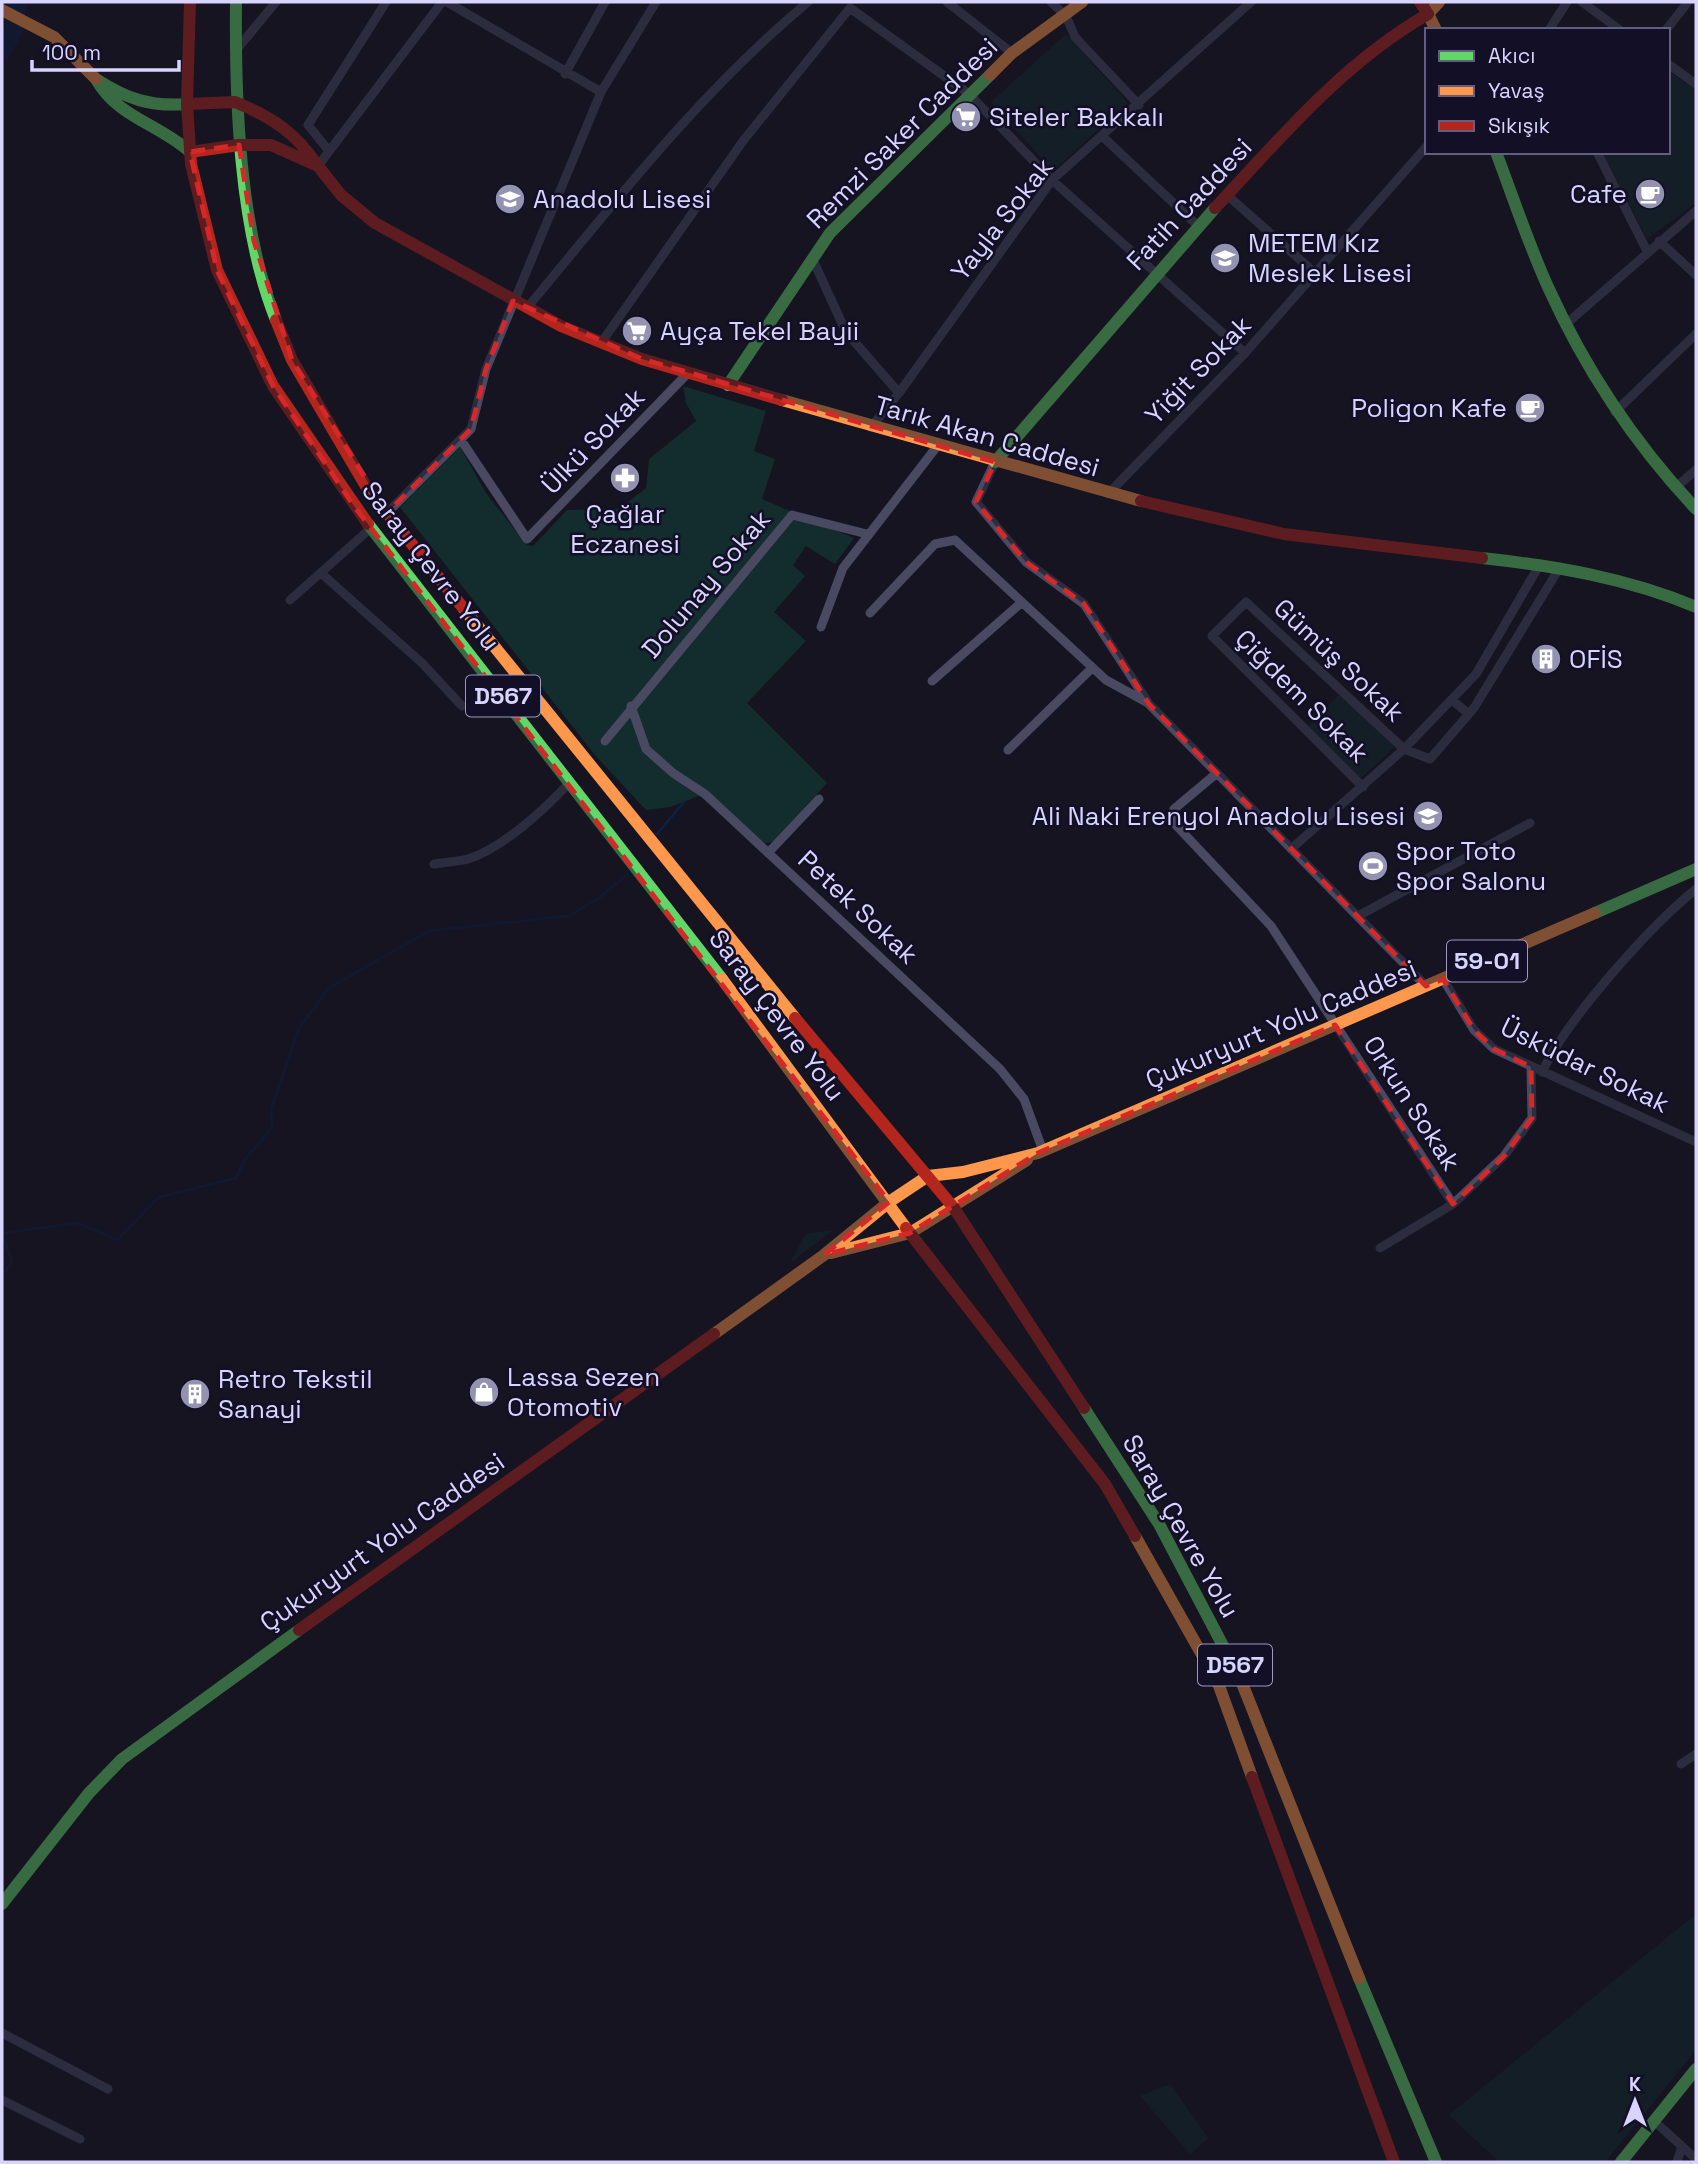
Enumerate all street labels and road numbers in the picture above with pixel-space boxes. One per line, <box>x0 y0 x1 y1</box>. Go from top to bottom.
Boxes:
street label: Remzi Saker Caddesi <box>799 30 1005 236</box>
street label: Fatih Caddesi <box>1119 131 1259 277</box>
street label: Yayla Sokak <box>943 151 1061 287</box>
street label: Yiğit Sokak <box>1138 308 1258 432</box>
street label: Ülkü Sokak <box>534 381 652 501</box>
street label: Tarık Akan Caddesi <box>871 388 1103 484</box>
street label: Saray Çevre Yolu <box>354 474 508 658</box>
street label: Dolunay Sokak <box>634 503 778 665</box>
street label: Gümüş Sokak <box>1267 591 1411 729</box>
street label: Çiğdem Sokak <box>1228 622 1376 770</box>
road number: D567 <box>466 676 540 716</box>
street label: Petek Sokak <box>791 843 925 971</box>
street label: Saray Çevre Yolu <box>701 922 853 1108</box>
road number: 59-01 <box>1447 940 1527 981</box>
street label: Çukuryurt Yolu Caddesi <box>1140 951 1422 1097</box>
street label: Üsküdar Sokak <box>1495 1009 1675 1121</box>
street label: Orkun Sokak <box>1356 1029 1468 1177</box>
street label: Saray Çevre Yolu <box>1115 1428 1247 1624</box>
street label: Çukuryurt Yolu Caddesi <box>253 1445 511 1639</box>
road number: D567 <box>1198 1644 1272 1686</box>

